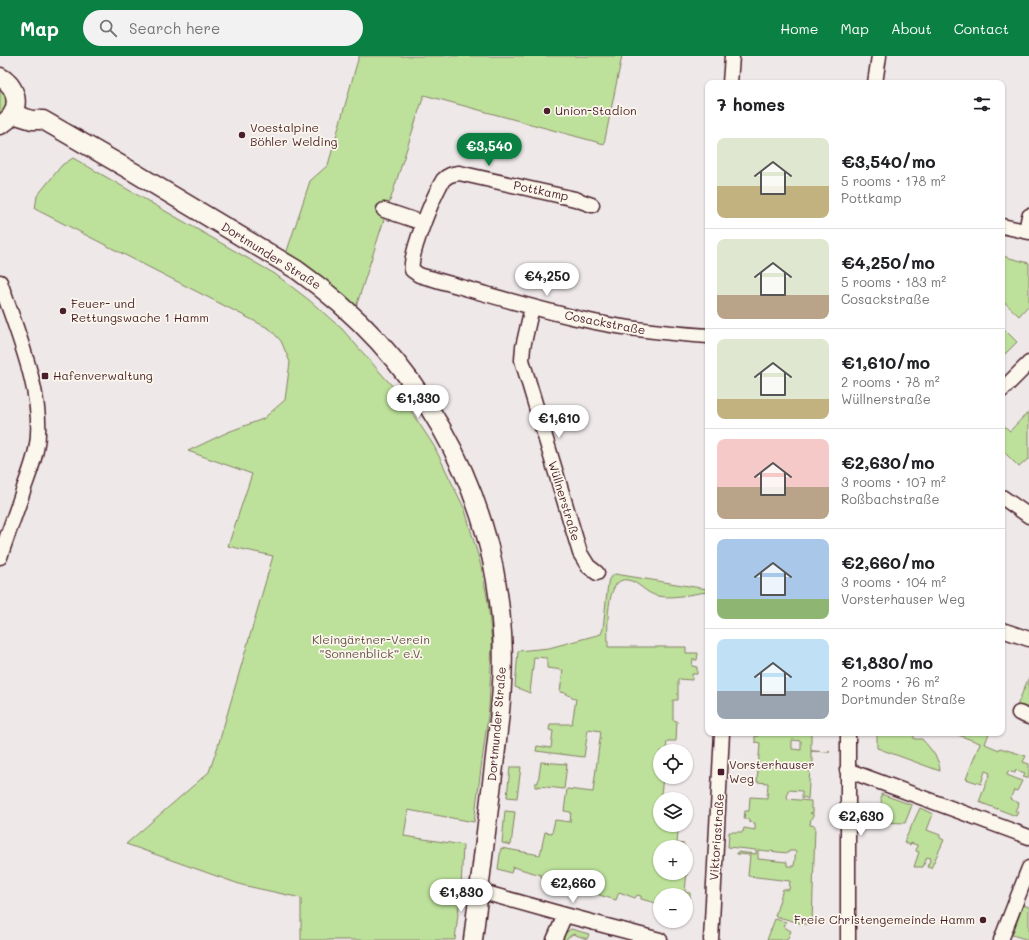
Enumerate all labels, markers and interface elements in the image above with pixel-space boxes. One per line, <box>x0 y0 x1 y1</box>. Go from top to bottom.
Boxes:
search box <box>83 10 363 46</box>
text: Map <box>20 16 59 41</box>
icon: search <box>97 17 119 39</box>
text: Search here <box>129 18 220 38</box>
text: Home <box>780 19 818 38</box>
text: Map <box>840 19 869 38</box>
text: About <box>891 19 932 38</box>
text: Contact <box>954 19 1009 38</box>
text: 7 homes <box>717 93 785 115</box>
icon: filters <box>971 93 993 115</box>
place label: Union-Stadion <box>555 102 637 118</box>
marker: Union-Stadion <box>542 106 552 116</box>
place label: Voestalpine Böhler Welding <box>250 119 338 149</box>
marker: Voestalpine Böhler Welding <box>237 130 247 140</box>
pin: €3,540 <box>456 133 522 167</box>
text: €3,540 <box>466 137 512 154</box>
text: €3,540/mo <box>841 150 936 172</box>
icon: home <box>749 154 797 202</box>
text: 5 rooms · 178 m² <box>841 172 946 189</box>
street label: Pottkamp <box>512 176 570 204</box>
text: Pottkamp <box>841 189 901 206</box>
street label: Dortmunder Straße <box>219 218 324 292</box>
text: €4,250/mo <box>841 251 935 273</box>
icon: home <box>749 255 797 303</box>
pin: €4,250 <box>514 263 580 297</box>
text: €4,250 <box>524 267 570 284</box>
text: 5 rooms · 183 m² <box>841 273 946 290</box>
text: Cosackstraße <box>841 290 930 307</box>
place label: Feuer- und Rettungswache 1 Hamm <box>71 295 209 325</box>
marker: Feuer- und Rettungswache 1 Hamm <box>58 306 68 316</box>
street label: Cosackstraße <box>563 306 647 338</box>
text: €1,610/mo <box>841 351 930 373</box>
icon: home <box>749 355 797 403</box>
place label: Hafenverwaltung <box>53 367 153 383</box>
marker: Hafenverwaltung <box>40 371 50 381</box>
text: 2 rooms · 78 m² <box>841 373 940 390</box>
pin: €1,330 <box>385 385 451 419</box>
text: €1,330 <box>396 389 440 406</box>
text: Wüllnerstraße <box>841 390 931 407</box>
pin: €1,610 <box>526 405 592 439</box>
text: €1,610 <box>538 409 580 426</box>
text: €2,630/mo <box>841 451 935 473</box>
icon: home <box>749 455 797 503</box>
street label: Wüllnerstraße <box>545 459 585 543</box>
text: 3 rooms · 107 m² <box>841 473 946 490</box>
text: Roßbachstraße <box>841 490 940 507</box>
text: €2,660/mo <box>841 551 935 573</box>
icon: home <box>749 555 797 603</box>
text: 3 rooms · 104 m² <box>841 573 946 590</box>
text: Vorsterhauser Weg <box>841 590 965 607</box>
park label: Kleingärtner-Verein “Sonnenblick” e.V. <box>312 631 430 661</box>
text: €1,830/mo <box>841 651 933 673</box>
icon: home <box>749 655 797 703</box>
street label: Dortmunder Straße <box>483 666 509 782</box>
text: 2 rooms · 76 m² <box>841 673 940 690</box>
text: Dortmunder Straße <box>841 690 966 707</box>
map controls <box>653 744 693 928</box>
button: locate <box>653 744 693 784</box>
place label: Vorsterhauser Weg <box>729 756 815 786</box>
marker: Vorsterhauser Weg <box>716 767 726 777</box>
button: layers <box>653 792 693 832</box>
street label: Viktoriastraße <box>705 793 727 881</box>
pin: €2,630 <box>828 803 894 837</box>
text: €2,630 <box>838 807 884 824</box>
button: + <box>653 840 693 880</box>
pin: €2,660 <box>540 870 606 904</box>
text: €2,660 <box>550 874 596 891</box>
pin: €1,830 <box>428 879 494 913</box>
text: €1,830 <box>439 883 483 900</box>
button: − <box>653 888 693 928</box>
place label: Freie Christengemeinde Hamm <box>794 911 975 927</box>
marker: Freie Christengemeinde Hamm <box>978 915 988 925</box>

